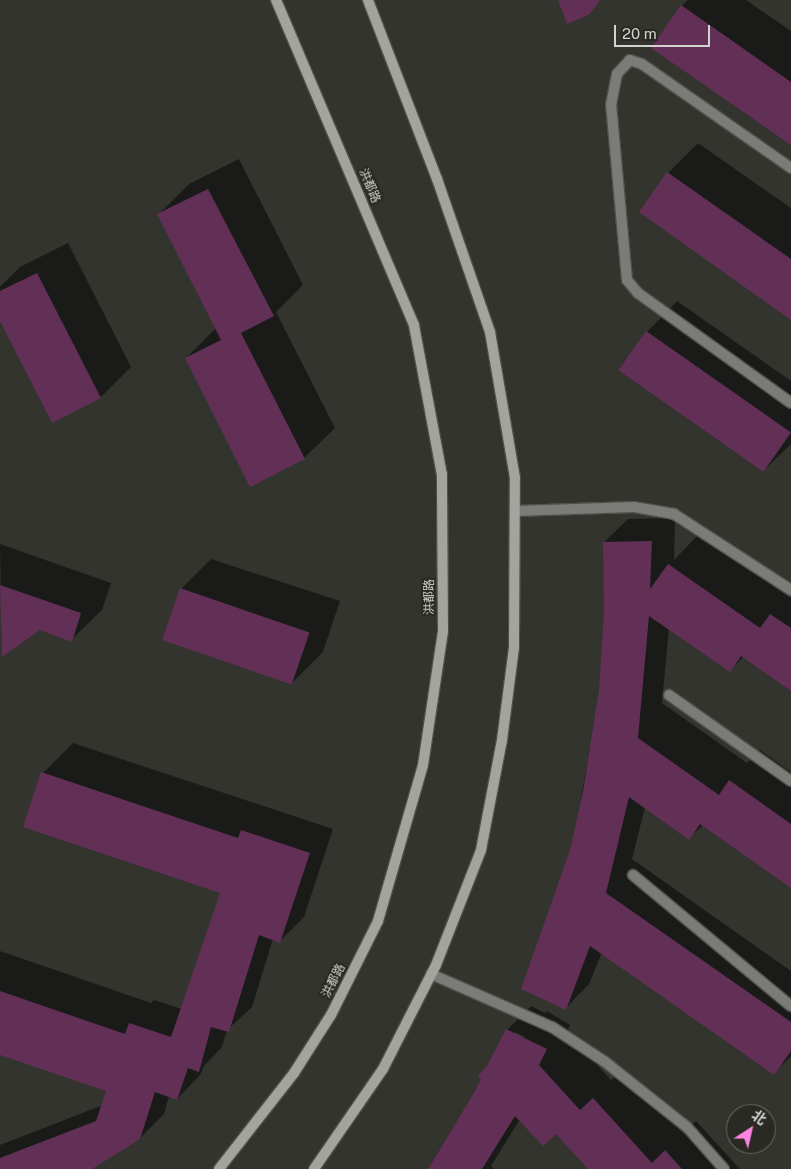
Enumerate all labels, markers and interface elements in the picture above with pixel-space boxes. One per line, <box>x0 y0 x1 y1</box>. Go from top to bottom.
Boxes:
scale bar <box>616 15 712 47</box>
text: 20 m <box>622 25 657 42</box>
street label: 洪都路 <box>355 167 383 205</box>
street label: 洪都路 <box>423 579 437 615</box>
street label: 洪都路 <box>319 962 349 1000</box>
north arrow <box>726 1104 776 1154</box>
text: 北 <box>749 1107 769 1128</box>

